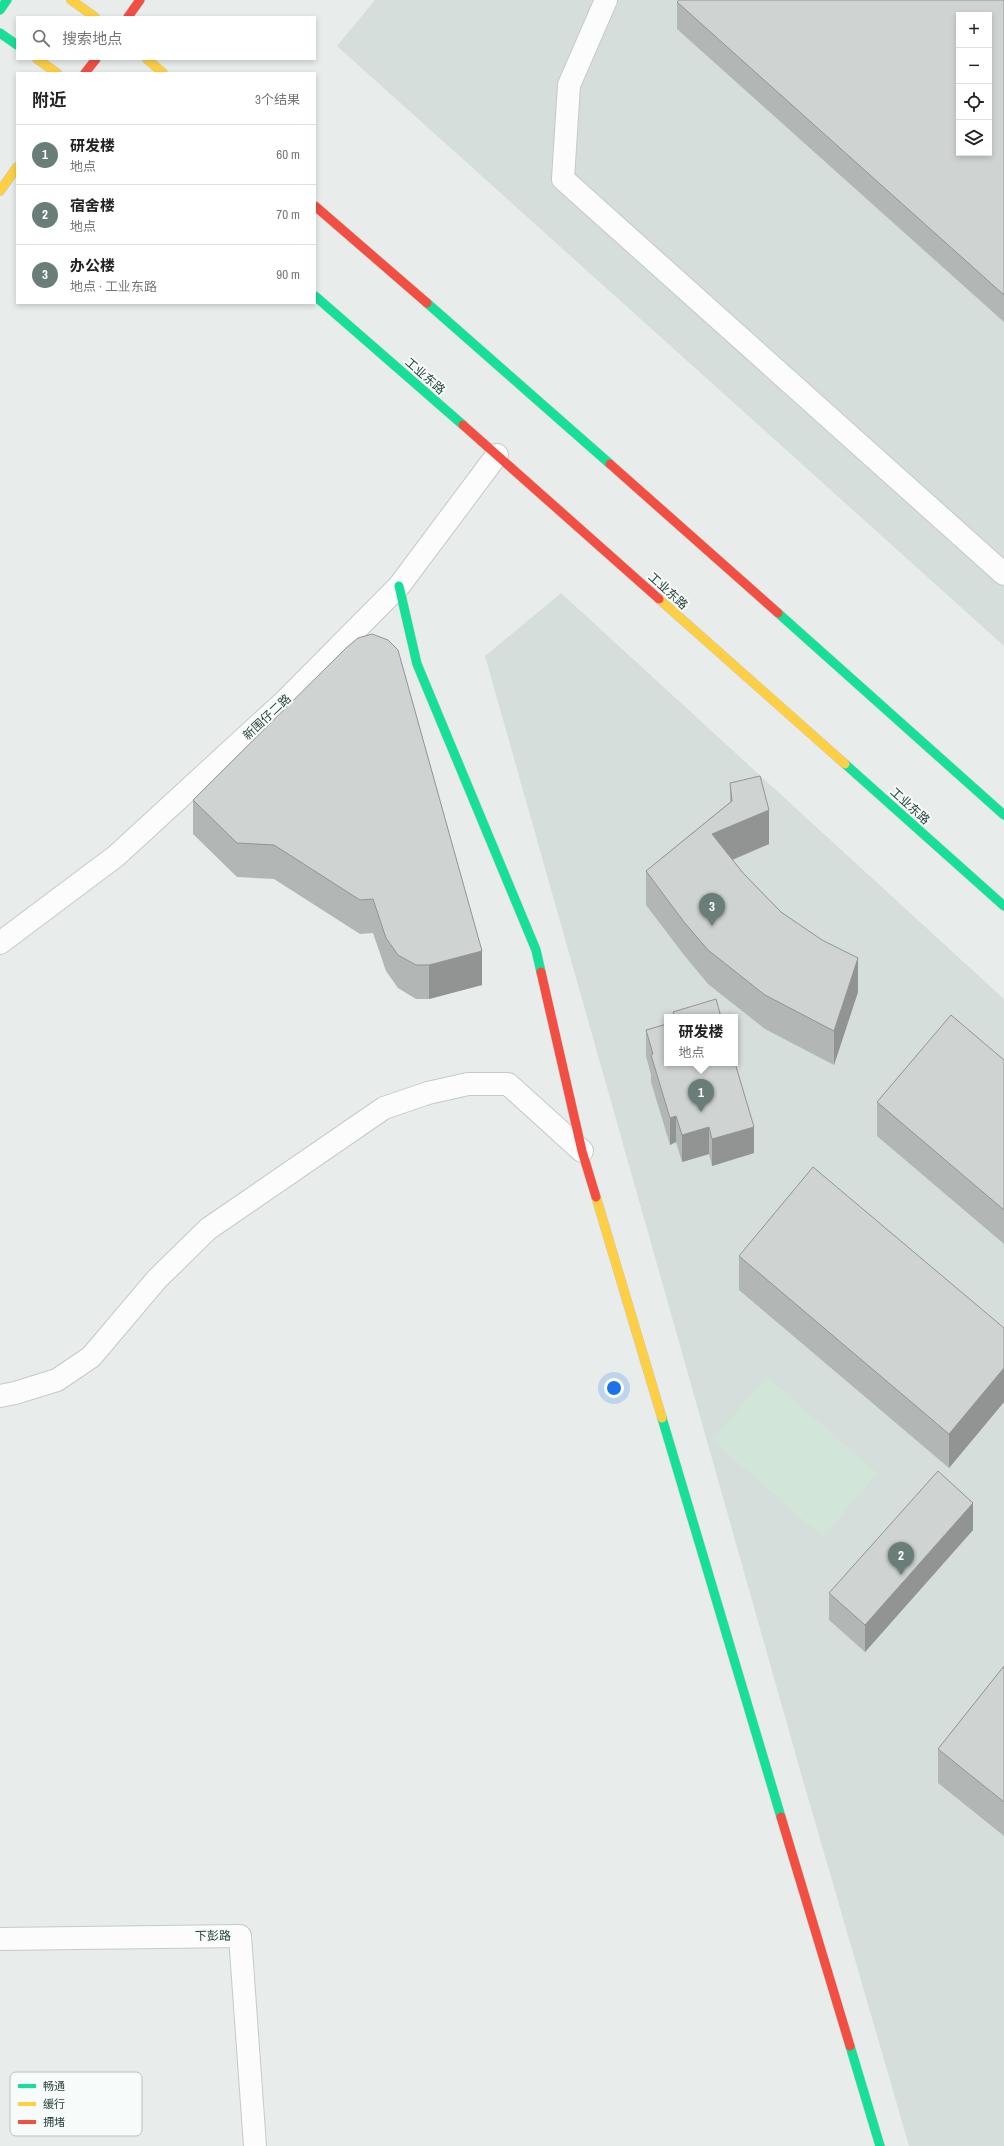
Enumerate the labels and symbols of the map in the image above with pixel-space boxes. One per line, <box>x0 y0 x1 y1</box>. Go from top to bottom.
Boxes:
street label: 工业东路 <box>402 354 448 398</box>
street label: 工业东路 <box>645 569 691 613</box>
street label: 新围仔二路 <box>240 691 294 743</box>
street label: 工业东路 <box>887 784 933 828</box>
pin: 3 <box>699 893 725 926</box>
pin: 1 <box>688 1079 714 1112</box>
your location <box>604 1378 624 1398</box>
pin: 2 <box>888 1542 914 1575</box>
street label: 下彭路 <box>195 1928 231 1944</box>
legend <box>10 2072 142 2136</box>
text: 畅通 <box>43 2079 65 2093</box>
text: 缓行 <box>43 2097 65 2111</box>
text: 拥堵 <box>43 2115 65 2129</box>

